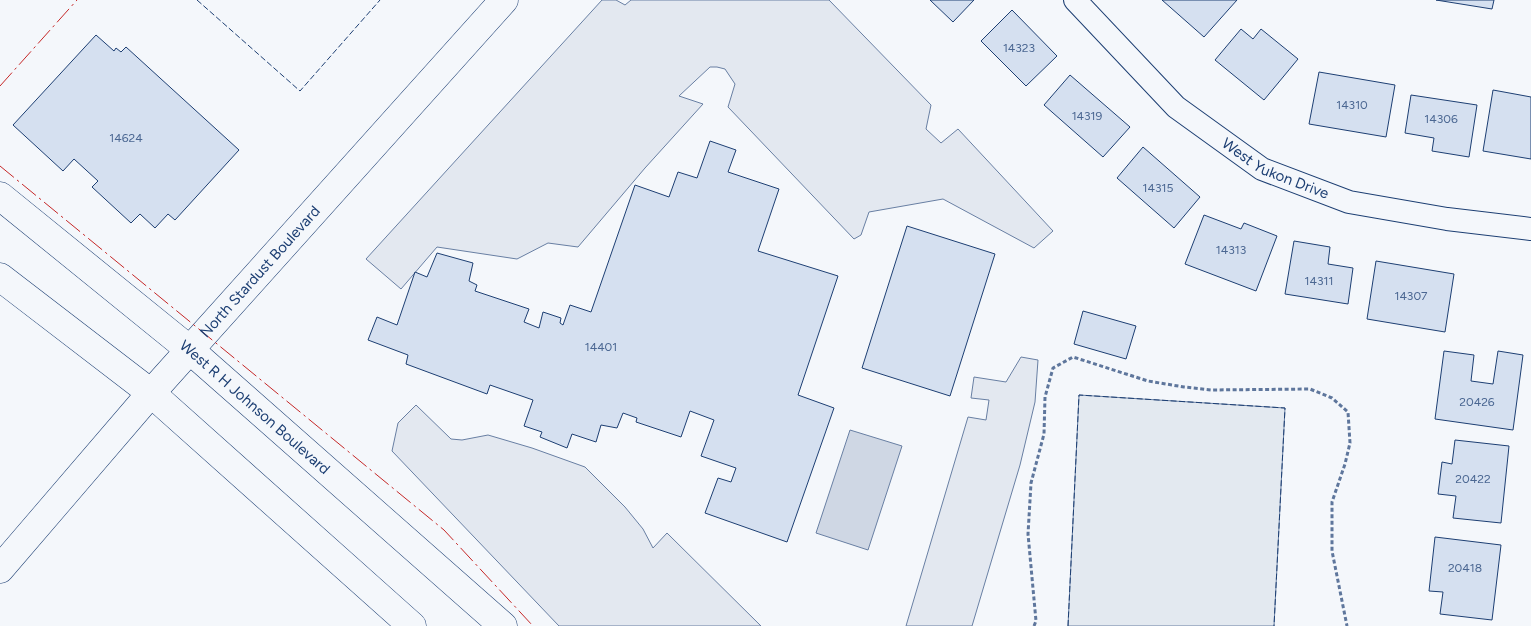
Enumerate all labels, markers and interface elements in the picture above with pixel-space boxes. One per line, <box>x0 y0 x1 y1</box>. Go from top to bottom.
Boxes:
house number: 14323 <box>1003 41 1035 55</box>
house number: 14310 <box>1336 98 1368 112</box>
house number: 14319 <box>1072 109 1103 123</box>
house number: 14306 <box>1424 112 1458 126</box>
house number: 14624 <box>109 131 143 145</box>
street label: West Yukon Drive <box>1218 134 1331 203</box>
house number: 14315 <box>1143 181 1173 195</box>
street label: North Stardust Boulevard <box>196 202 324 341</box>
house number: 14313 <box>1216 243 1246 257</box>
house number: 14311 <box>1305 274 1333 288</box>
house number: 14307 <box>1394 289 1428 303</box>
street label: West R H Johnson Boulevard <box>176 336 334 478</box>
house number: 14401 <box>585 340 617 354</box>
house number: 20426 <box>1459 395 1495 409</box>
house number: 20422 <box>1455 472 1491 486</box>
house number: 20418 <box>1448 561 1482 575</box>

